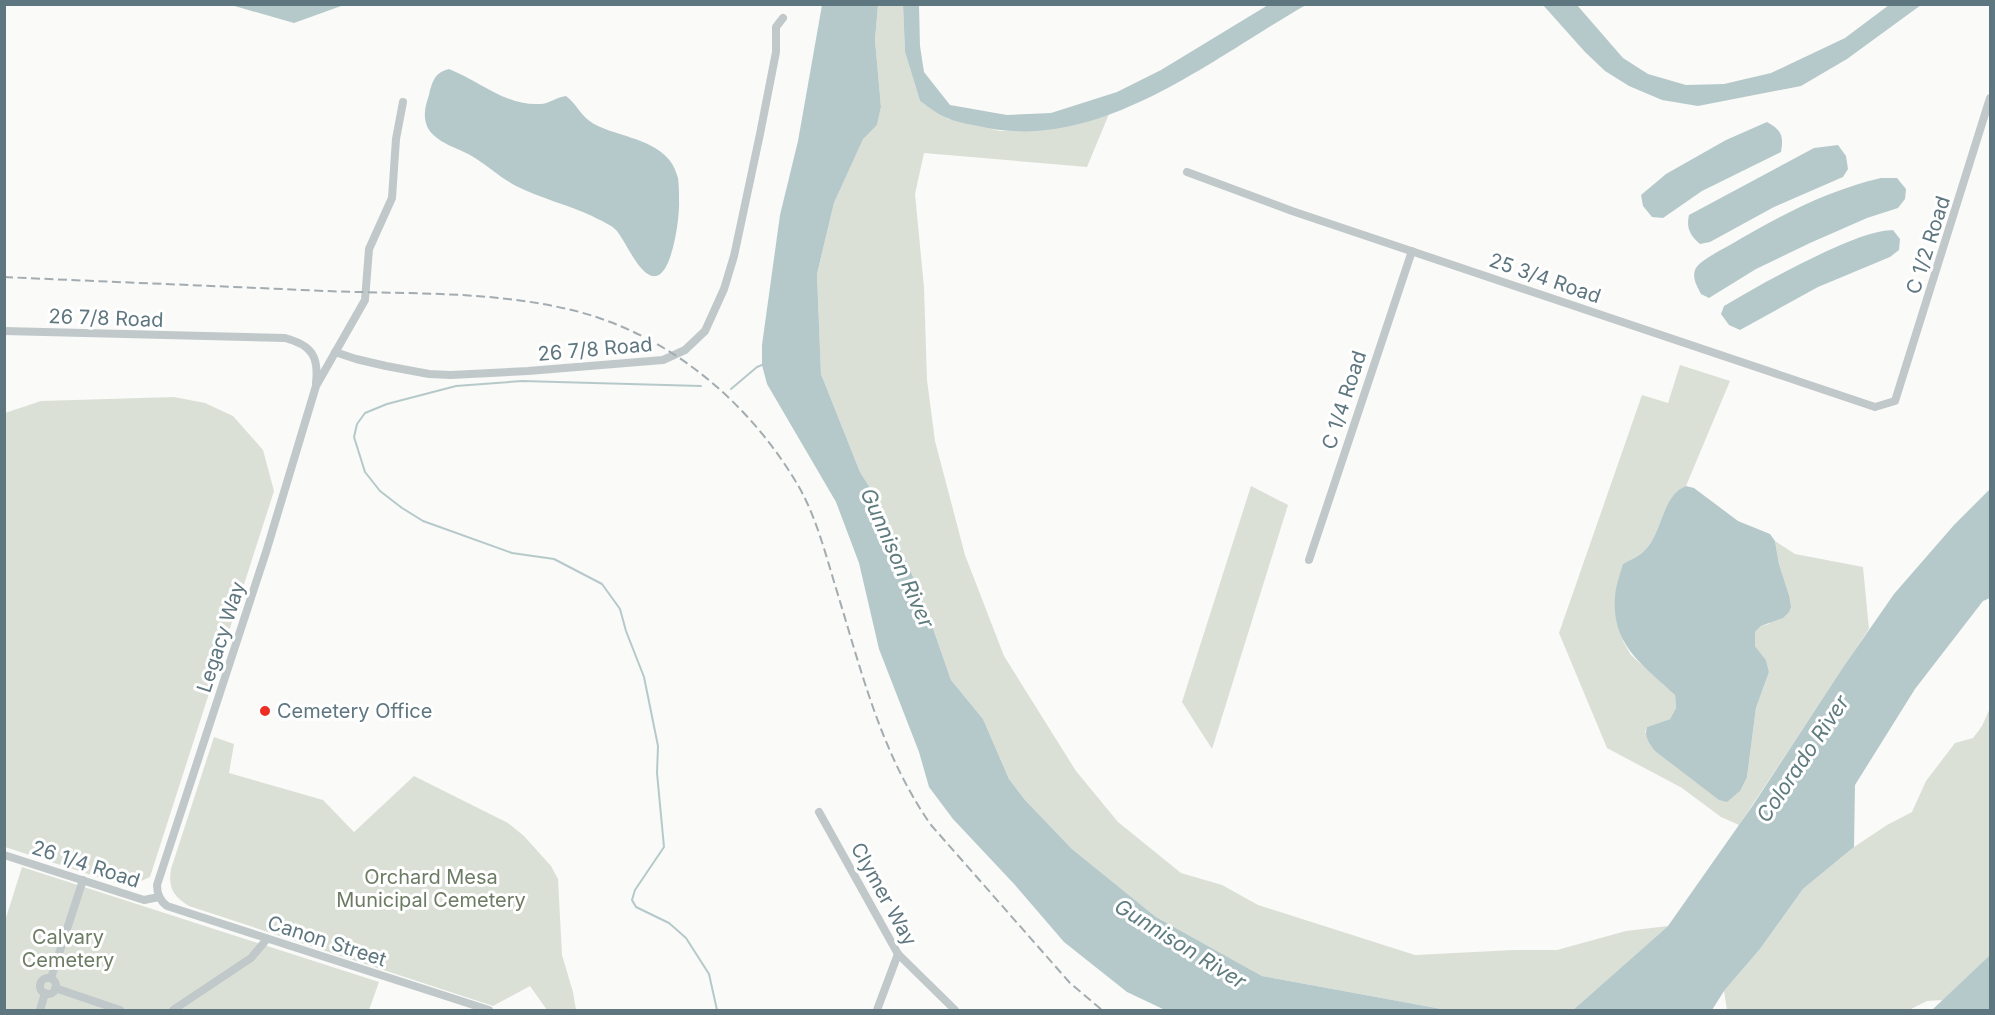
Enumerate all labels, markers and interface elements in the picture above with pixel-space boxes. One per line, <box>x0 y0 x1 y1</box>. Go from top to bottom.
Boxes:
street label: C 1/2 Road <box>1901 193 1955 297</box>
street label: 25 3/4 Road <box>1486 248 1604 308</box>
street label: 26 7/8 Road <box>48 304 164 332</box>
street label: 26 7/8 Road <box>537 332 653 366</box>
street label: C 1/4 Road <box>1317 348 1371 452</box>
water label: Gunnison River <box>856 484 940 632</box>
street label: Legacy Way <box>192 578 250 696</box>
water label: Colorado River <box>1751 690 1855 827</box>
place label: Cemetery Office <box>277 699 432 723</box>
marker: Cemetery Office <box>258 704 272 718</box>
street label: 26 1/4 Road <box>29 835 143 893</box>
street label: Clymer Way <box>846 838 922 950</box>
park label: Orchard Mesa Municipal Cemetery <box>336 865 526 912</box>
water label: Gunnison River <box>1110 893 1251 994</box>
street label: Canon Street <box>265 911 390 972</box>
park label: Calvary Cemetery <box>22 925 114 972</box>

